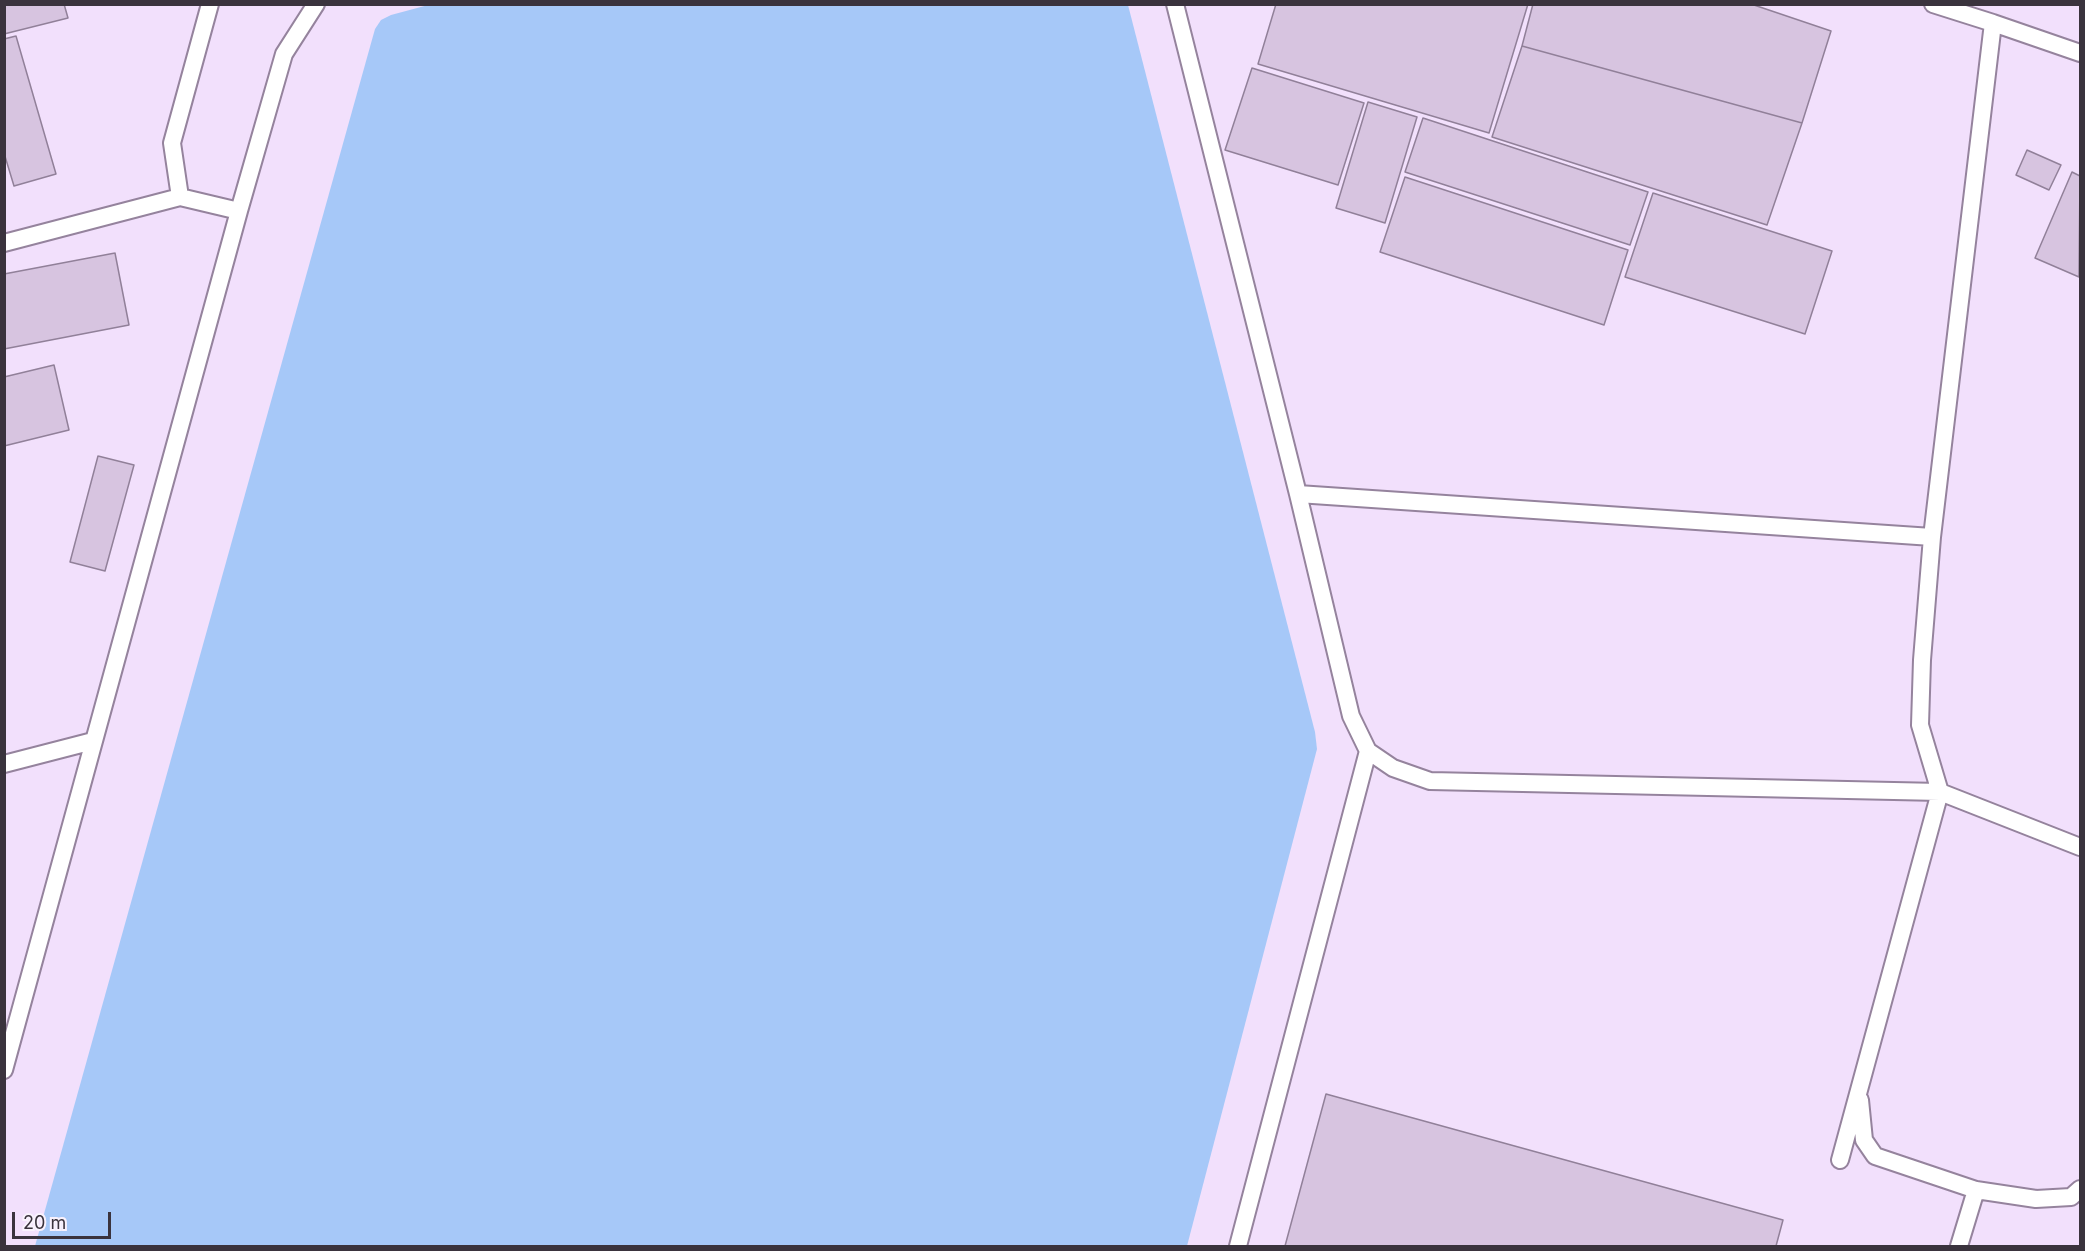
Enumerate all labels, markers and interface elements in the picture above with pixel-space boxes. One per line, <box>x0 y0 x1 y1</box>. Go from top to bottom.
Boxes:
scale bar <box>15 1200 114 1238</box>
text: 20 m <box>23 1212 66 1233</box>

